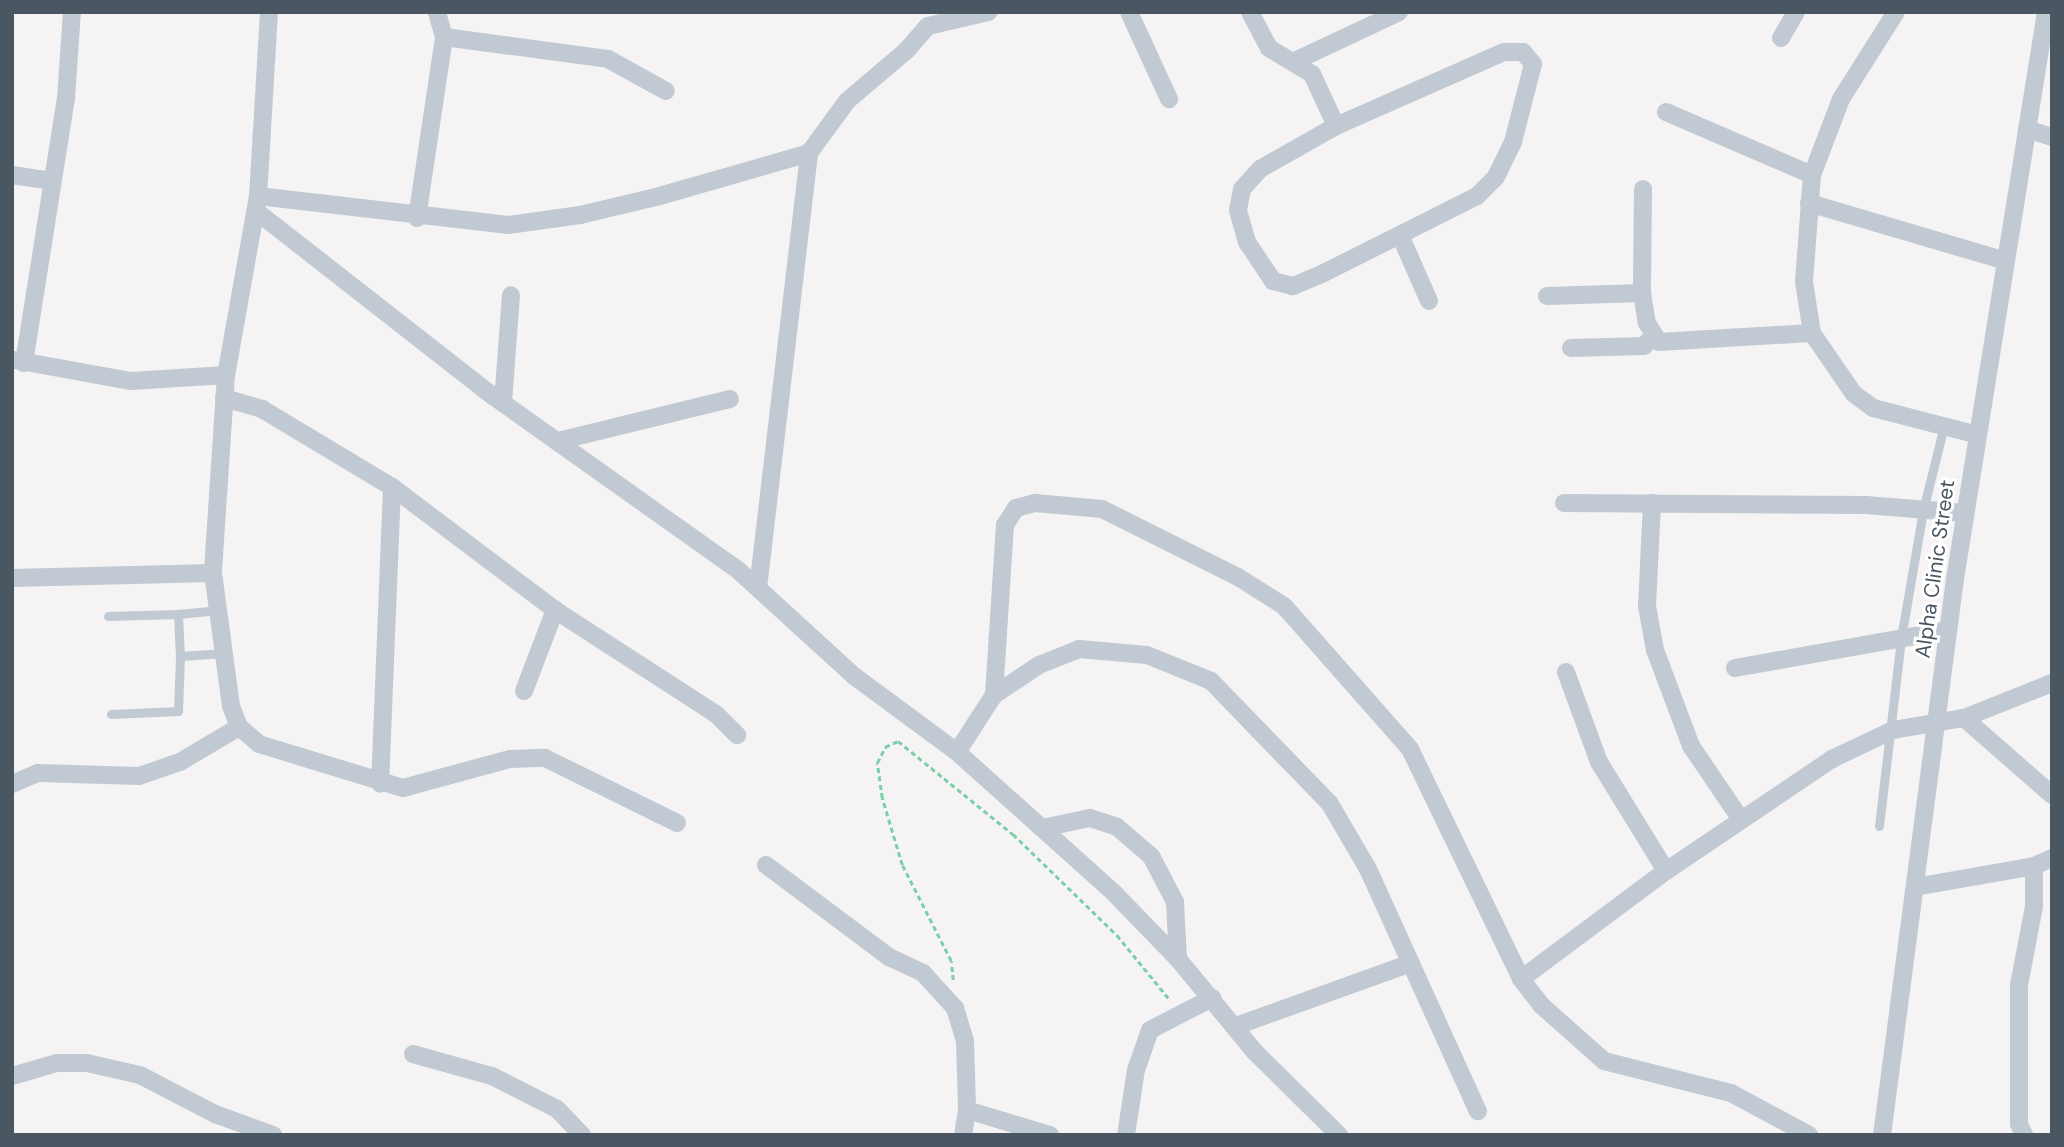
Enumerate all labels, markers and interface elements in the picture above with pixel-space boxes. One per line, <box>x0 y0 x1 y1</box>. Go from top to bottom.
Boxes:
street label: Alpha Clinic Street <box>1910 478 1960 660</box>

